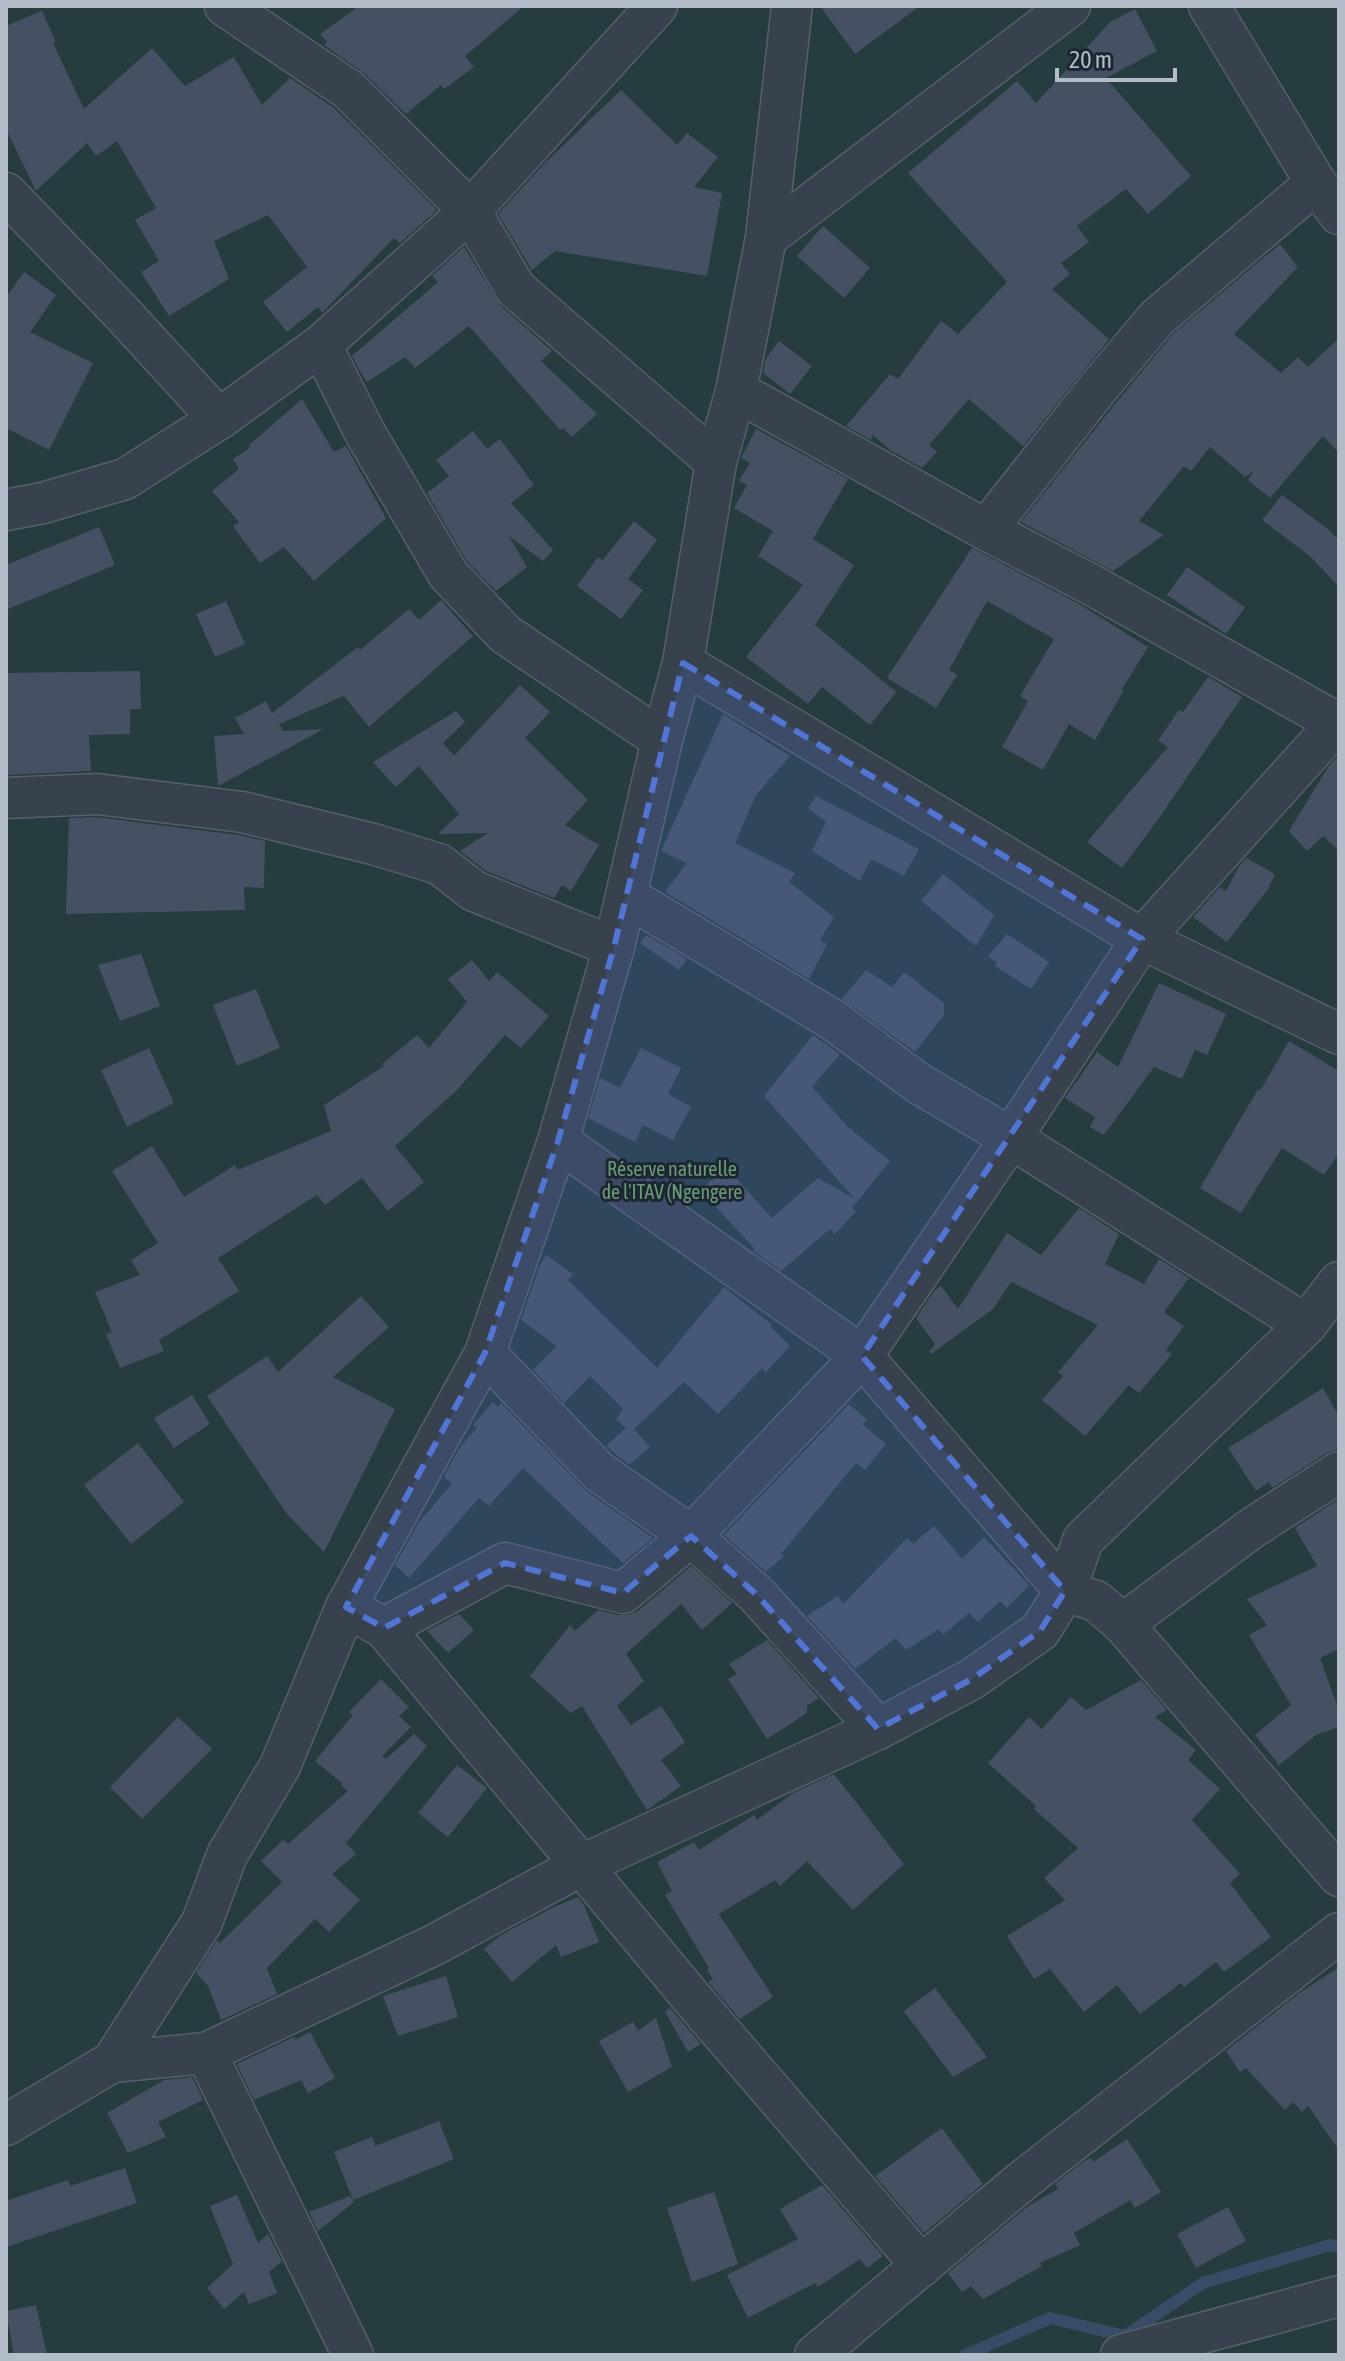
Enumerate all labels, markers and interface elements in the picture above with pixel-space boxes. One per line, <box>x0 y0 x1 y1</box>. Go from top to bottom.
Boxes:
scale bar <box>1057 32 1175 82</box>
text: 20 m <box>1069 46 1112 73</box>
park label: Réserve naturelle de l'ITAV (Ngengere <box>602 1157 742 1203</box>

